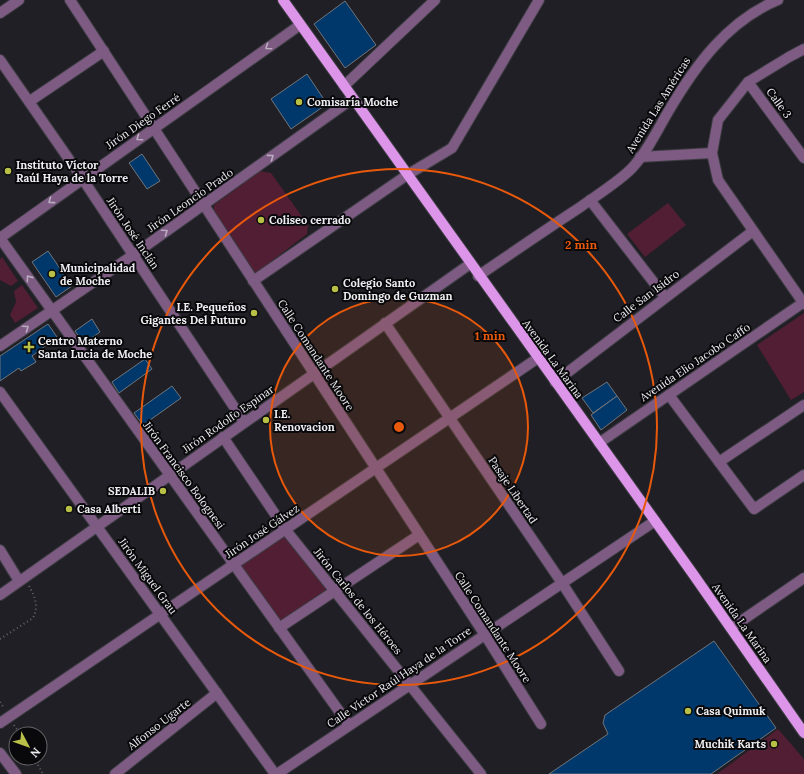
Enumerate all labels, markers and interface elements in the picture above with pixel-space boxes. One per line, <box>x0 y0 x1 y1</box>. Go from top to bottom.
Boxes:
one-way arrow <box>266 42 273 49</box>
street label: Avenida Las Américas <box>622 54 693 156</box>
street label: Calle 3 <box>763 85 795 121</box>
street label: Jirón Diego Ferré <box>102 90 183 152</box>
place label: Comisaría Moche <box>307 95 398 109</box>
marker: Comisaría Moche <box>294 97 304 107</box>
one-way arrow <box>136 133 143 141</box>
one-way arrow <box>267 154 274 162</box>
place label: Instituto Víctor Raúl Haya de la Torre <box>16 158 128 185</box>
street label: Jirón Leoncio Prado <box>144 165 236 235</box>
marker: Instituto Víctor Raúl Haya de la Torre <box>3 166 13 176</box>
street label: Jirón José Inclán <box>103 194 162 272</box>
one-way arrow <box>48 196 55 203</box>
place label: Coliseo cerrado <box>269 213 351 227</box>
marker: Coliseo cerrado <box>256 215 266 225</box>
one-way arrow <box>161 230 168 237</box>
text: 2 min <box>565 237 597 252</box>
place label: Municipalidad de Moche <box>60 261 136 288</box>
street label: Calle San Isidro <box>610 267 682 325</box>
marker: Municipalidad de Moche <box>47 269 57 279</box>
one-way arrow <box>27 276 34 283</box>
place label: Colegio Santo Domingo de Guzman <box>343 276 453 303</box>
marker: Colegio Santo Domingo de Guzman <box>330 284 340 294</box>
street label: Calle Comandante Moore <box>275 297 357 413</box>
place label: I.E. Pequeños Gigantes Del Futuro <box>140 300 246 327</box>
marker: I.E. Pequeños Gigantes Del Futuro <box>249 308 259 318</box>
street label: Avenida La Marina <box>519 316 587 401</box>
street label: Avenida Elio Jacobo Caffo <box>636 320 753 405</box>
one-way arrow <box>21 326 28 333</box>
text: 1 min <box>475 328 506 343</box>
place label: Centro Materno Santa Lucia de Moche <box>38 334 152 361</box>
marker: Centro Materno Santa Lucia de Moche <box>23 341 35 353</box>
street label: Jirón Rodolfo Espinar <box>179 382 277 457</box>
place label: I.E. Renovacion <box>274 407 335 434</box>
marker: I.E. Renovacion <box>261 415 271 425</box>
street label: Jirón Francisco Bolognesi <box>140 418 228 532</box>
centre of rings <box>392 420 406 434</box>
street label: Pasaje Libertad <box>485 454 541 527</box>
place label: SEDALIB <box>108 484 155 498</box>
marker: SEDALIB <box>158 486 168 496</box>
street label: Jirón José Gálvez <box>221 501 302 562</box>
place label: Casa Alberti <box>77 502 141 516</box>
marker: Casa Alberti <box>64 504 74 514</box>
street label: Jirón Miguel Grau <box>115 534 181 617</box>
street label: Jirón Carlos de los Héroes <box>310 544 405 657</box>
street label: Calle Comandante Moore <box>452 569 534 685</box>
street label: Avenida La Marina <box>709 580 775 666</box>
street label: Calle Víctor Raúl Haya de la Torre <box>324 623 474 731</box>
street label: Alfonso Ugarte <box>124 695 193 753</box>
place label: Casa Quimuk <box>696 704 766 718</box>
marker: Casa Quimuk <box>683 706 693 716</box>
north arrow <box>8 726 48 766</box>
place label: Muchik Karts <box>695 737 766 751</box>
marker: Muchik Karts <box>769 739 779 749</box>
text: N <box>27 745 44 761</box>

